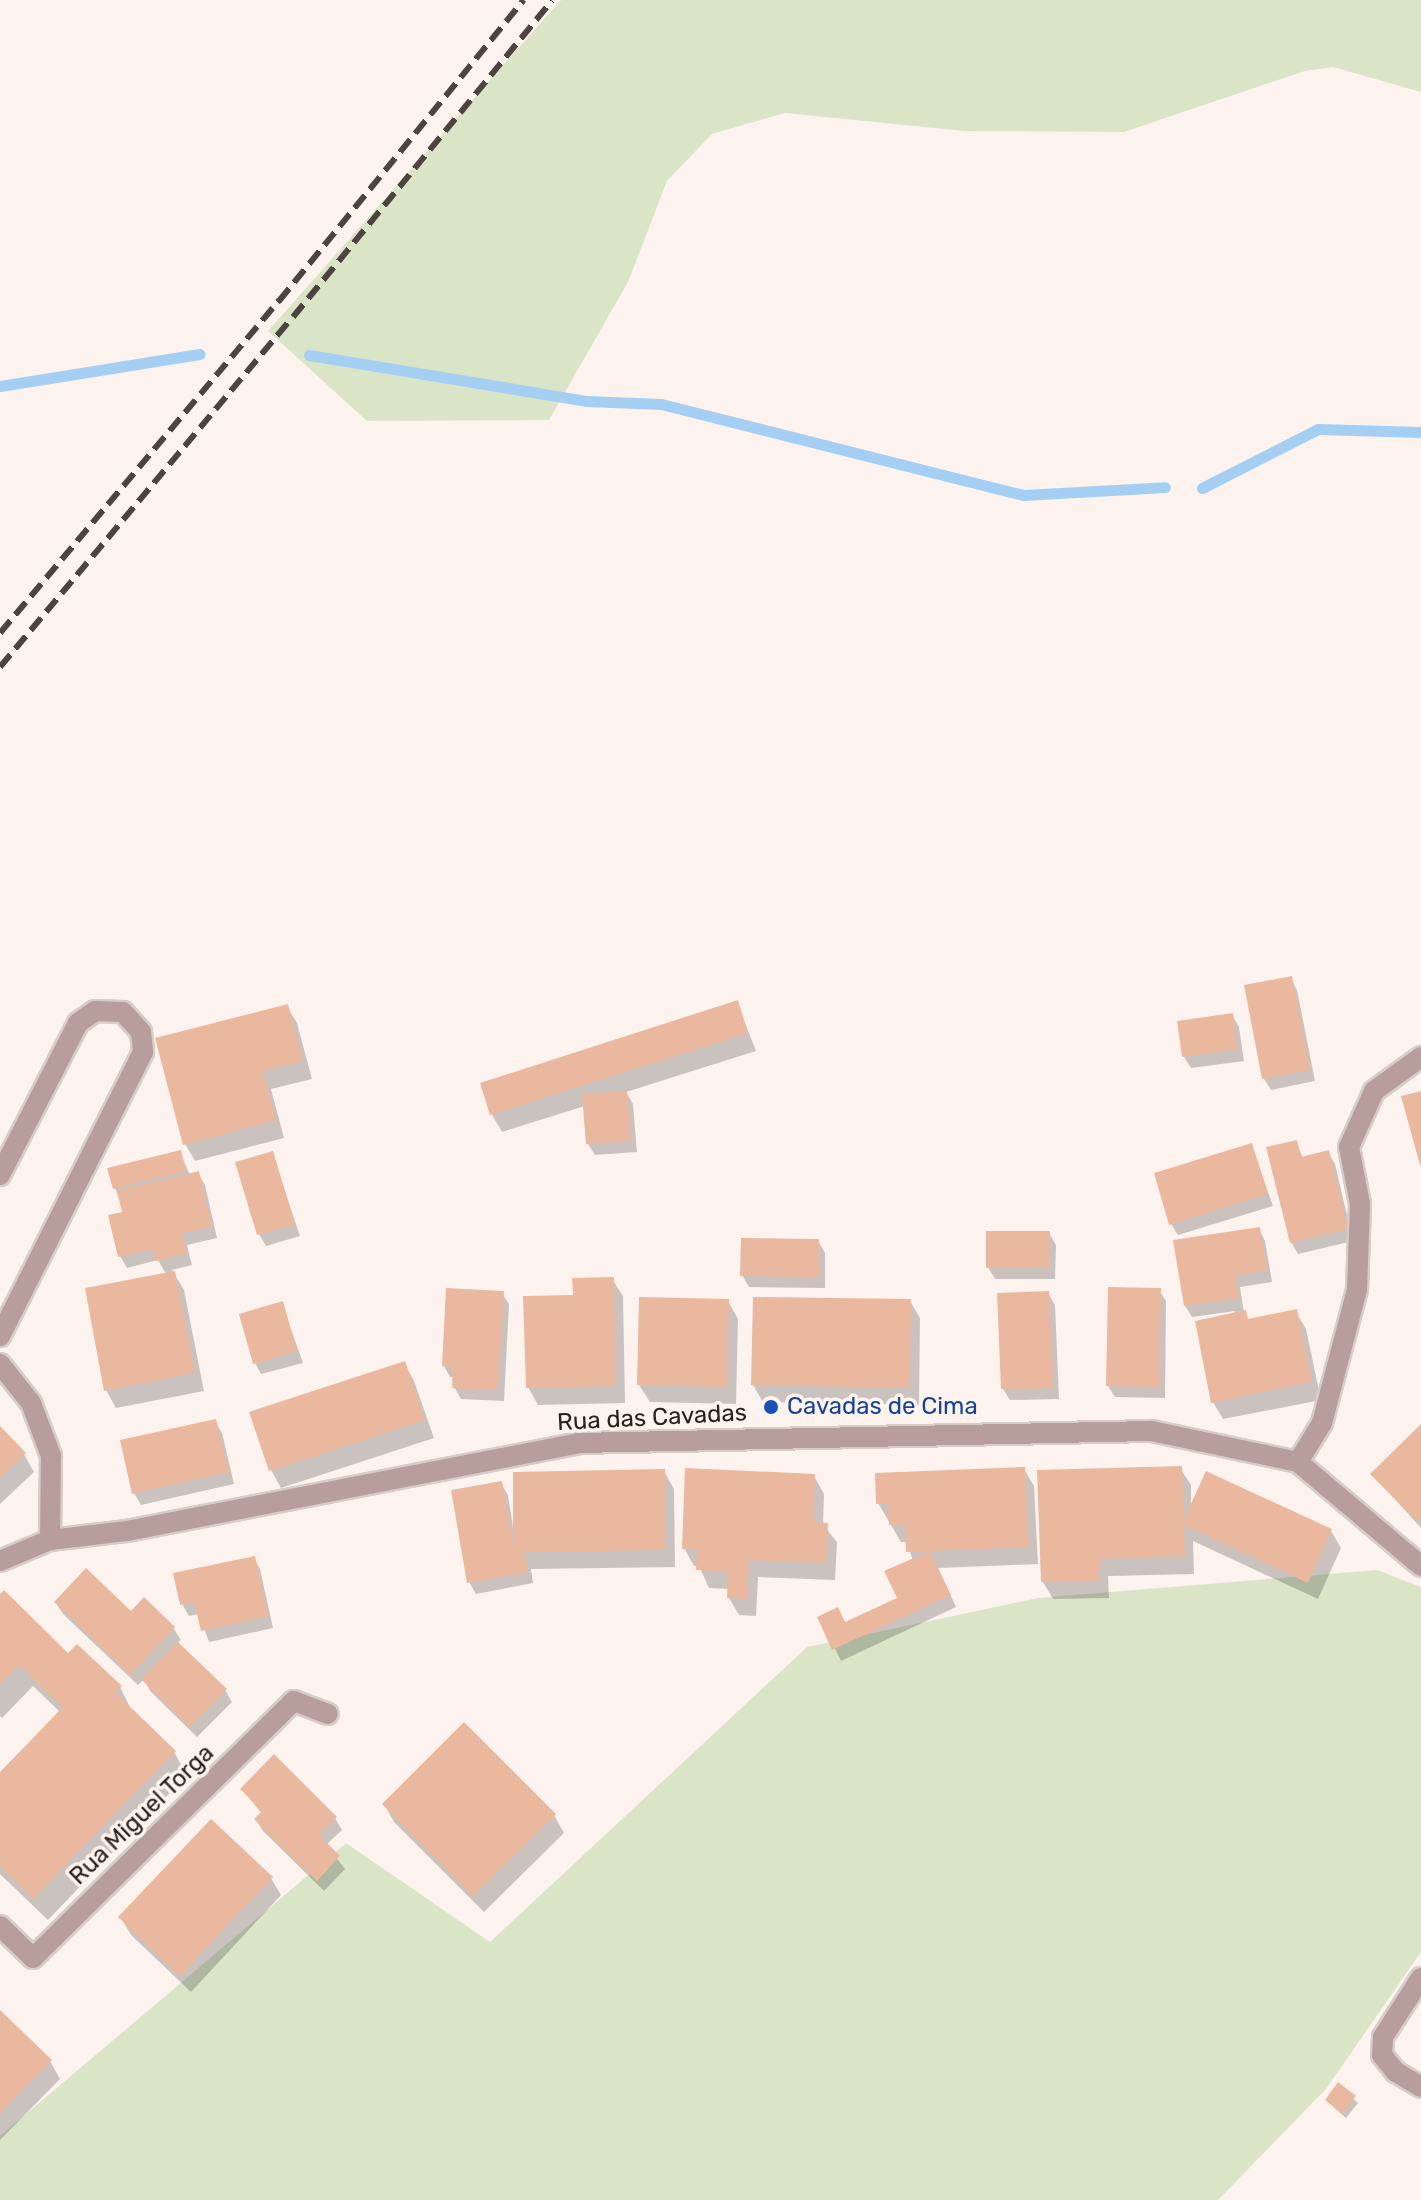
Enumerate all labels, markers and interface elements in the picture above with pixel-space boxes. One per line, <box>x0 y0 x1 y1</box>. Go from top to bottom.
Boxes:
place label: Cavadas de Cima <box>787 1393 978 1421</box>
marker: Cavadas de Cima <box>762 1398 780 1416</box>
street label: Rua das Cavadas <box>556 1399 748 1437</box>
street label: Rua Miguel Torga <box>64 1739 220 1891</box>

